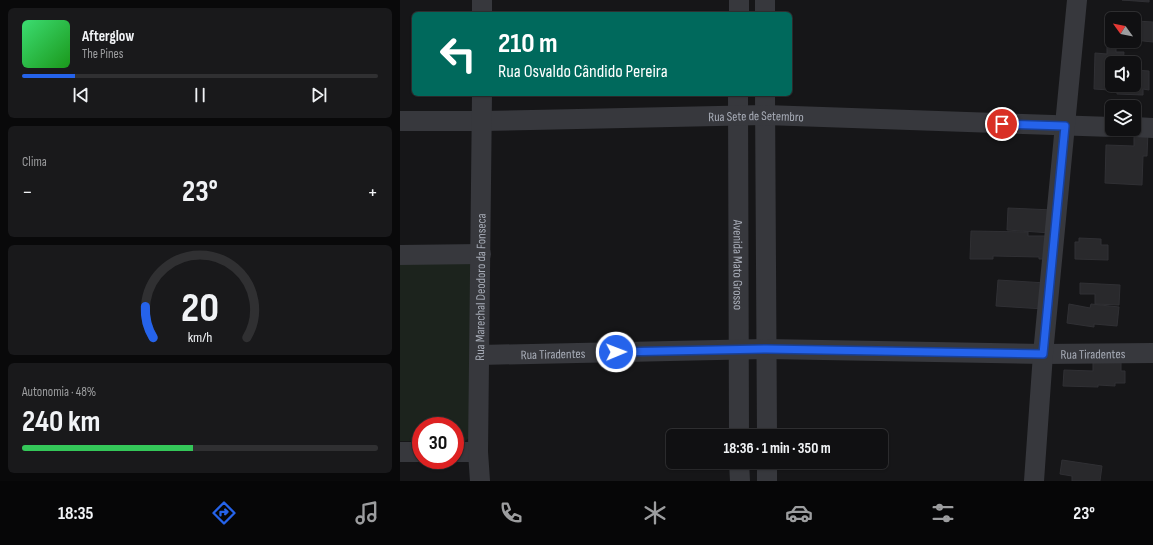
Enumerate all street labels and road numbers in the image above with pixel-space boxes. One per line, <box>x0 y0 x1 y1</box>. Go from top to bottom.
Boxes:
street label: Rua Sete de Setembro <box>708 108 804 125</box>
street label: Rua Marechal Deodoro da Fonseca <box>472 213 490 361</box>
street label: Avenida Mato Grosso <box>729 219 746 310</box>
street label: Rua Tiradentes <box>520 346 586 363</box>
street label: Rua Tiradentes <box>1060 346 1126 363</box>

